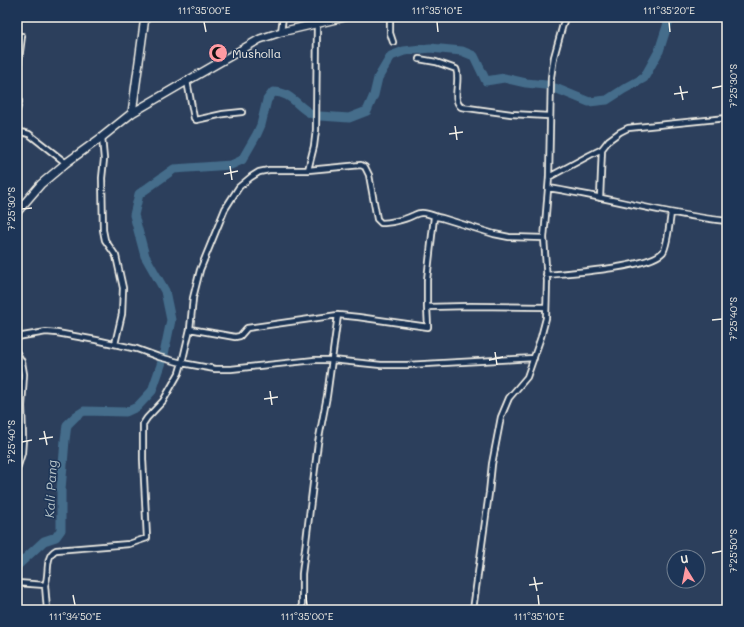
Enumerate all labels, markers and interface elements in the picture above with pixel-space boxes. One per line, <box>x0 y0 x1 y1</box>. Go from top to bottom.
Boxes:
text: 111°35'00"E <box>178 3 231 17</box>
text: 111°35'10"E <box>411 3 463 17</box>
text: 111°35'20"E <box>643 3 695 17</box>
mosque icon: Musholla <box>207 42 229 64</box>
place label: Musholla <box>232 45 281 61</box>
text: 7°25'30"S <box>726 64 740 108</box>
text: 7°25'30"S <box>4 187 18 231</box>
text: 7°25'40"S <box>726 297 740 341</box>
text: 7°25'40"S <box>4 420 18 464</box>
water label: Kali Pang <box>40 459 60 518</box>
text: 7°25'50"S <box>726 529 740 573</box>
north arrow <box>666 549 706 589</box>
text: U <box>679 551 689 567</box>
text: 111°34'50"E <box>49 609 101 623</box>
text: 111°35'00"E <box>281 609 334 623</box>
text: 111°35'10"E <box>513 609 565 623</box>

